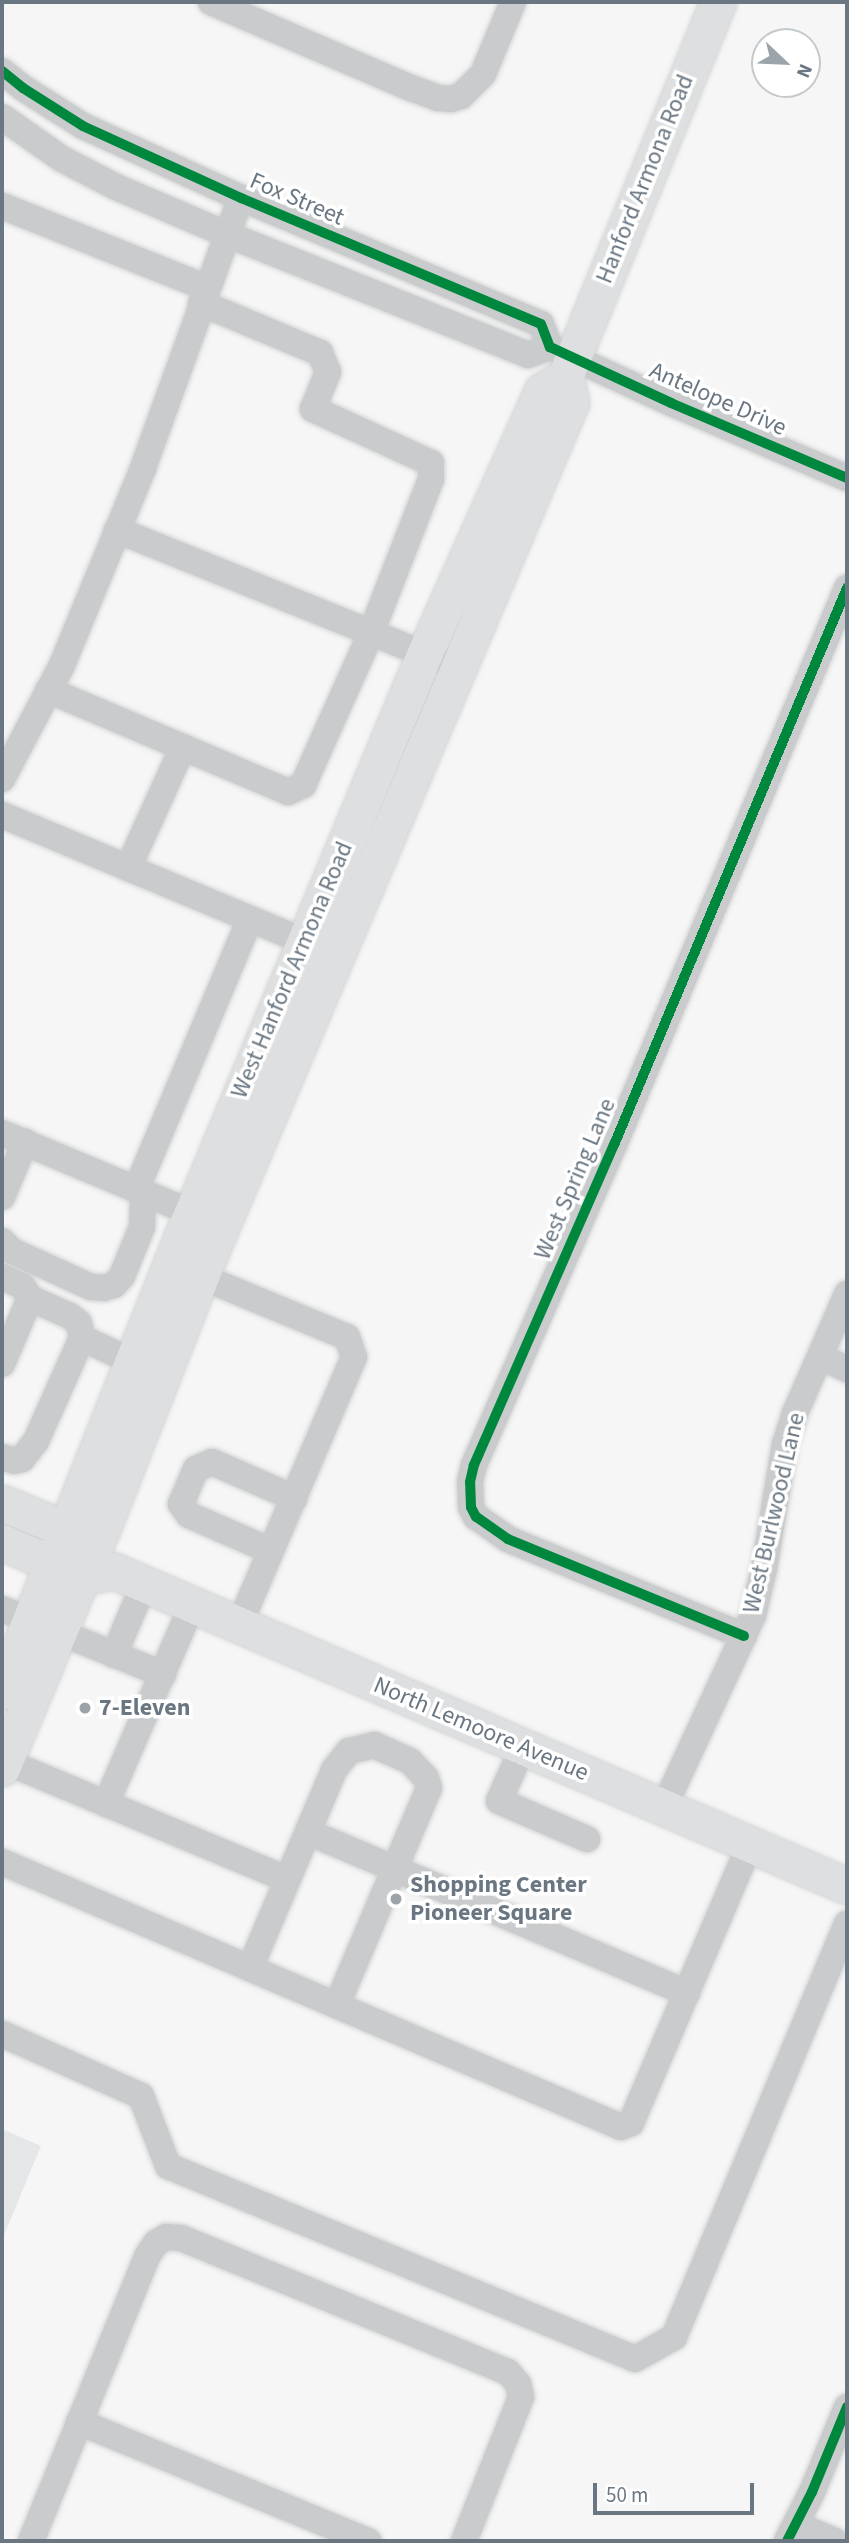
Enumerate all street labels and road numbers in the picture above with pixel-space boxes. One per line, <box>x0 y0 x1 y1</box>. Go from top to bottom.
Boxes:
street label: Hanford Armona Road <box>590 70 700 288</box>
street label: Fox Street <box>245 166 349 232</box>
street label: Antelope Drive <box>645 356 791 442</box>
street label: West Hanford Armona Road <box>225 837 359 1103</box>
street label: West Spring Lane <box>528 1094 622 1264</box>
street label: West Burlwood Lane <box>737 1410 811 1616</box>
street label: North Lemoore Avenue <box>369 1671 593 1787</box>

